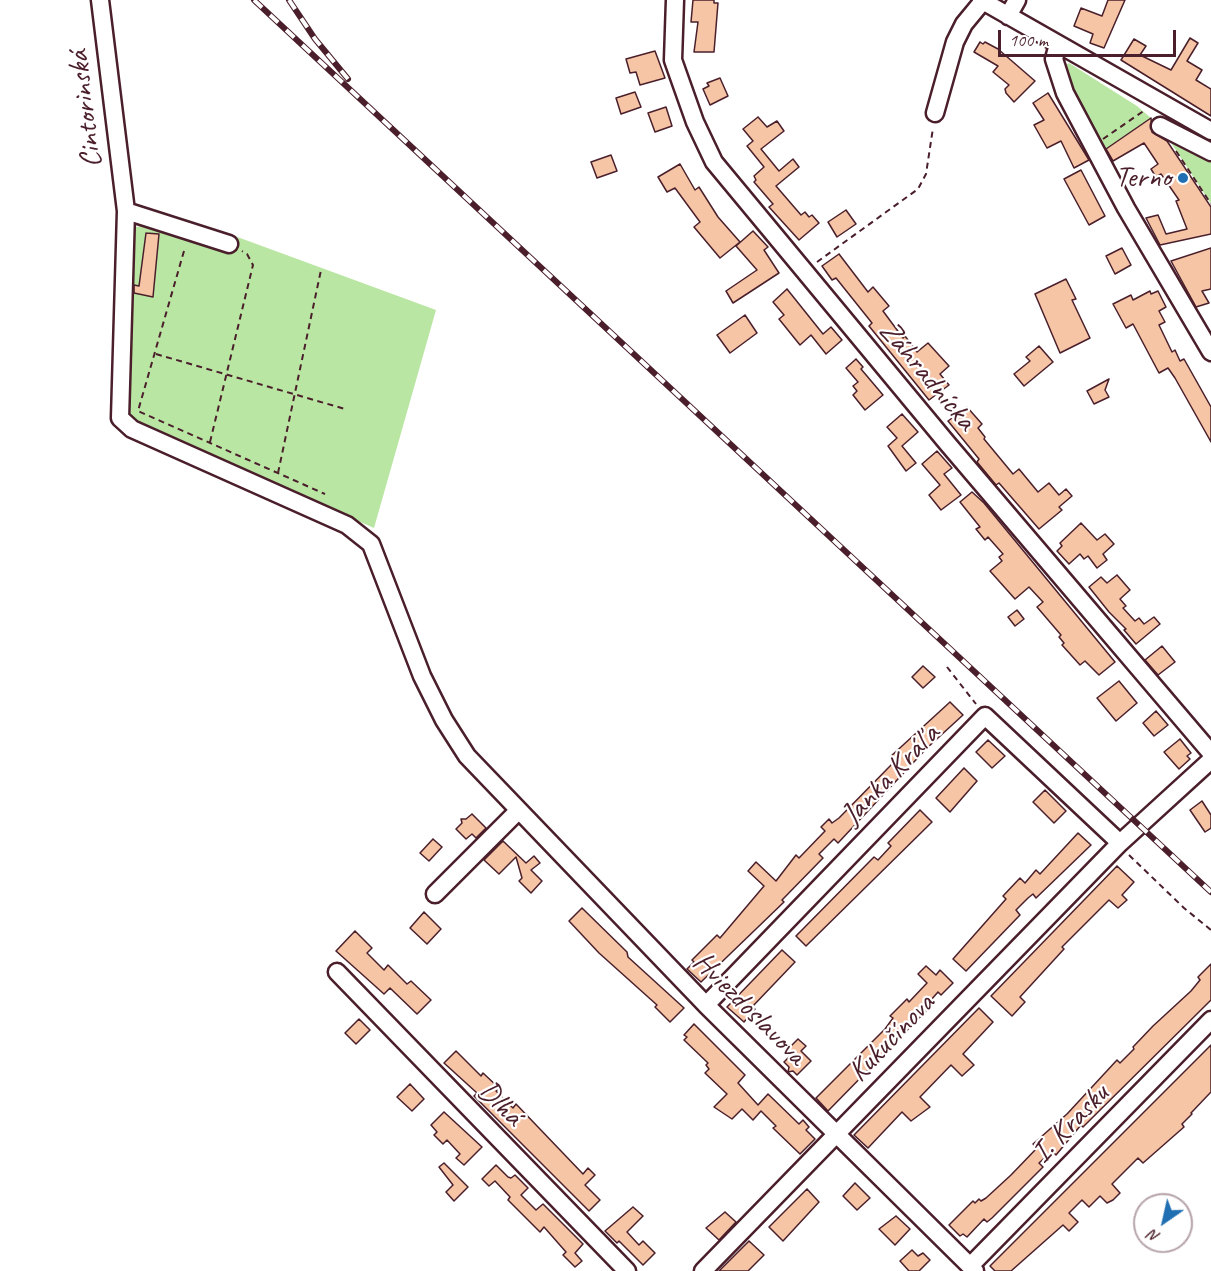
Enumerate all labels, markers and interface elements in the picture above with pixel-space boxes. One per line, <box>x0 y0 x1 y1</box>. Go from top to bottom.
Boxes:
scale bar <box>1001 18 1180 56</box>
text: 100 m <box>1009 29 1048 51</box>
street label: Cintorinská <box>61 48 111 170</box>
place label: Terno <box>1115 160 1171 196</box>
marker: Terno <box>1176 171 1190 185</box>
street label: Záhradnícka <box>871 314 983 438</box>
street label: Janka Kráľa <box>834 717 948 833</box>
street label: Hviezdoslavova <box>685 945 813 1073</box>
street label: Kukučínova <box>841 986 943 1090</box>
street label: Dlhá <box>470 1074 530 1134</box>
street label: I. Krasku <box>1025 1077 1117 1171</box>
north arrow <box>1133 1193 1193 1253</box>
text: N <box>1144 1225 1164 1247</box>

